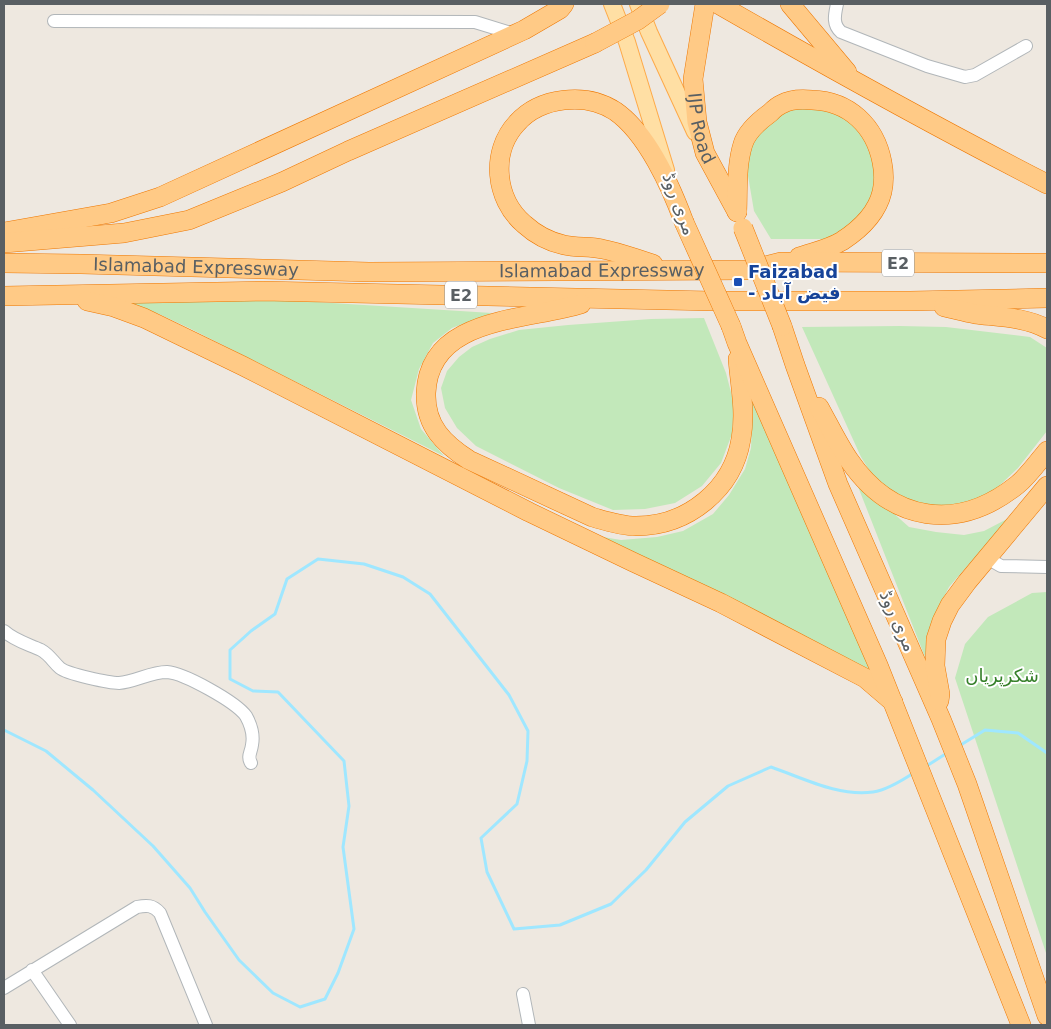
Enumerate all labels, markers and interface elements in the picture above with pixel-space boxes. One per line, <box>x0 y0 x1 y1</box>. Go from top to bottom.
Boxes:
street label: IJP Road <box>684 92 720 167</box>
street label: مری روڈ <box>658 170 700 238</box>
road number: E2 <box>882 250 914 276</box>
street label: Islamabad Expressway <box>93 253 299 280</box>
street label: Islamabad Expressway <box>499 259 705 281</box>
place label: Faizabad - فیض آباد <box>748 261 841 304</box>
marker: Faizabad - فیض آباد <box>732 276 744 288</box>
road number: E2 <box>445 282 477 308</box>
street label: مری روڈ <box>875 587 921 655</box>
park label: شکرپریاں <box>965 665 1039 687</box>

